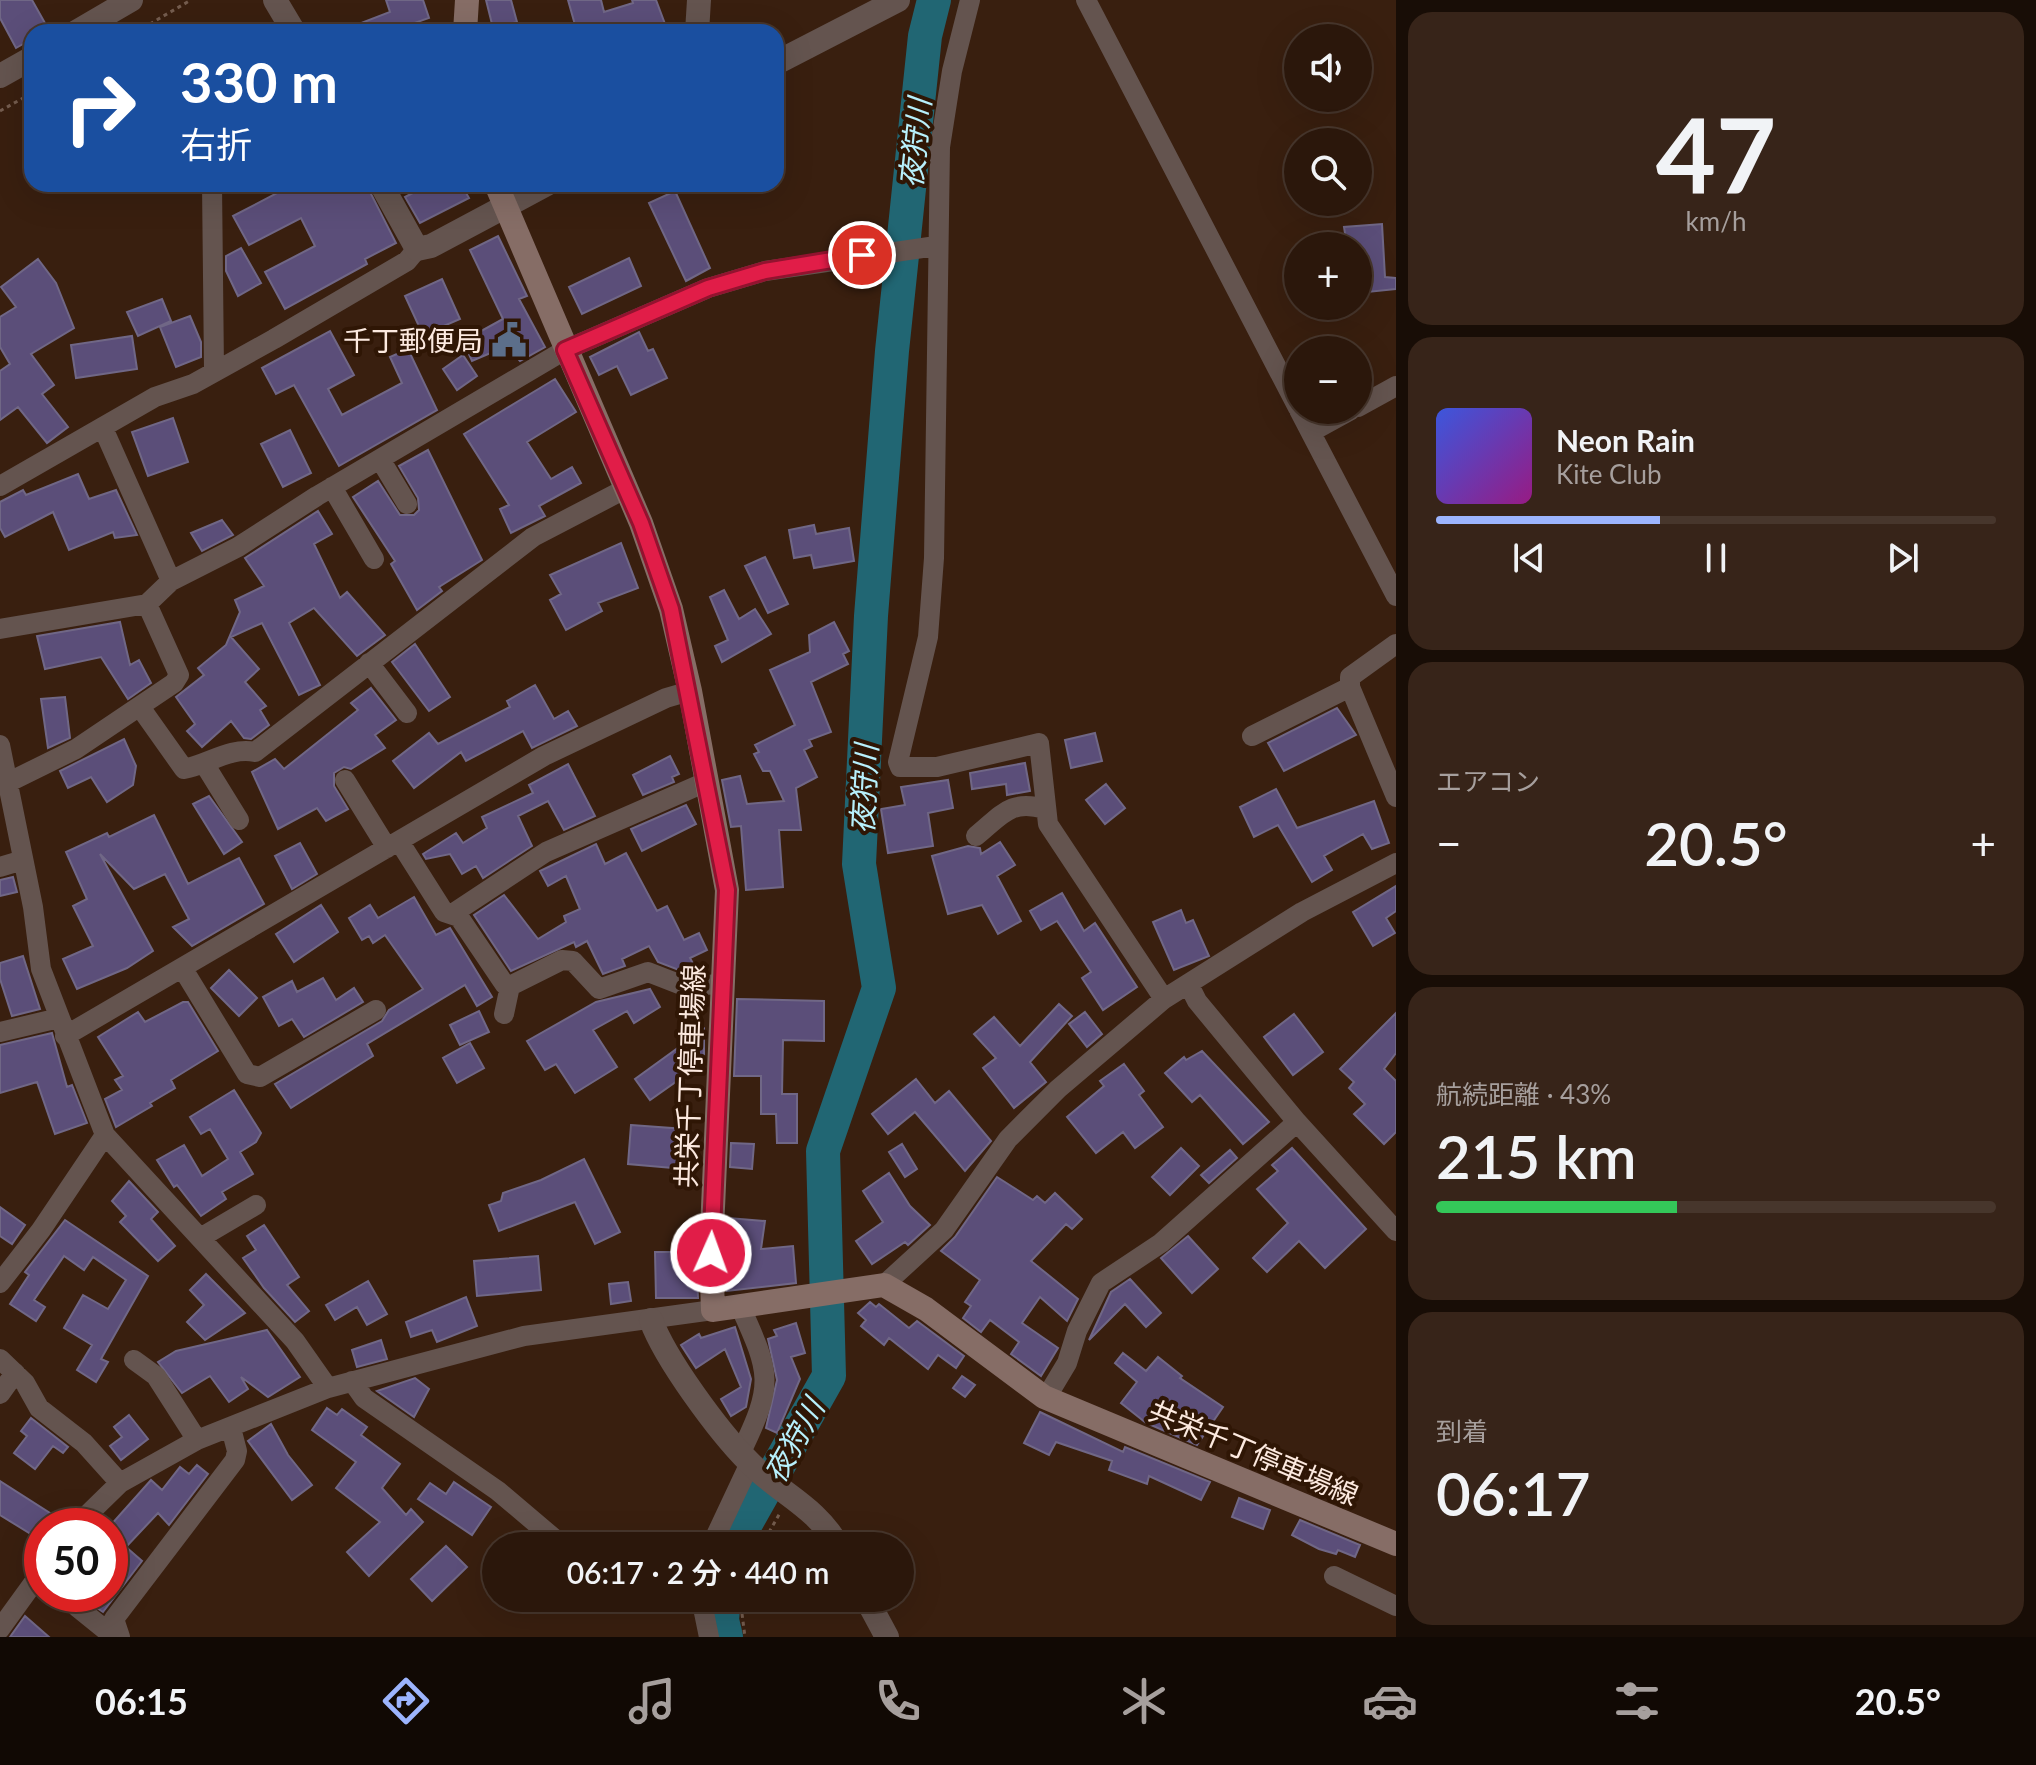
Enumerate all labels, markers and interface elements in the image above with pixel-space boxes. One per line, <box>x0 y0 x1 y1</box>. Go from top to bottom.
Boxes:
map controls <box>1284 24 1372 424</box>
button: sound <box>1284 24 1372 112</box>
text: 330 m <box>180 48 338 115</box>
icon: right <box>48 56 152 160</box>
text: 47 <box>1656 90 1776 215</box>
water label: 夜狩川 <box>891 93 937 190</box>
text: 右折 <box>180 122 252 166</box>
button: search <box>1284 128 1372 216</box>
text: km/h <box>1686 205 1746 237</box>
pin <box>828 221 896 289</box>
button: + <box>1284 232 1372 320</box>
icon: arrive <box>840 233 884 277</box>
public building icon: 千丁郵便局 <box>490 321 528 359</box>
place label: 千丁郵便局 <box>343 323 483 357</box>
button: − <box>1284 336 1372 424</box>
text: Neon Rain <box>1556 422 1695 458</box>
text: Kite Club <box>1556 458 1662 490</box>
icon: previous <box>1507 536 1551 580</box>
icon: pause <box>1694 536 1738 580</box>
icon: next <box>1881 536 1925 580</box>
water label: 夜狩川 <box>843 740 883 835</box>
text: エアコン <box>1436 765 1540 797</box>
text: 20.5° <box>1644 807 1788 879</box>
text: − <box>1436 817 1462 869</box>
text: + <box>1970 817 1996 869</box>
street label: 共栄千丁停車場線 <box>668 963 710 1189</box>
text: 航続距離 · 43% <box>1436 1078 1611 1110</box>
text: 215 km <box>1436 1120 1637 1192</box>
position arrow <box>669 1211 753 1295</box>
water label: 夜狩川 <box>755 1389 832 1488</box>
street label: 共栄千丁停車場線 <box>1144 1393 1364 1511</box>
text: 到着 <box>1436 1415 1488 1447</box>
text: 06:17 <box>1436 1457 1590 1529</box>
speed limit sign: 50 <box>24 1508 128 1612</box>
text: 06:17 · 2 分 · 440 m <box>567 1554 829 1590</box>
icon: directions <box>378 1673 434 1729</box>
icon: music <box>624 1673 680 1729</box>
icon: phone <box>870 1673 926 1729</box>
icon: climate <box>1116 1673 1172 1729</box>
icon: car <box>1362 1673 1418 1729</box>
icon: filters <box>1609 1673 1665 1729</box>
text: 06:15 <box>95 1679 188 1723</box>
text: 20.5° <box>1855 1679 1941 1723</box>

